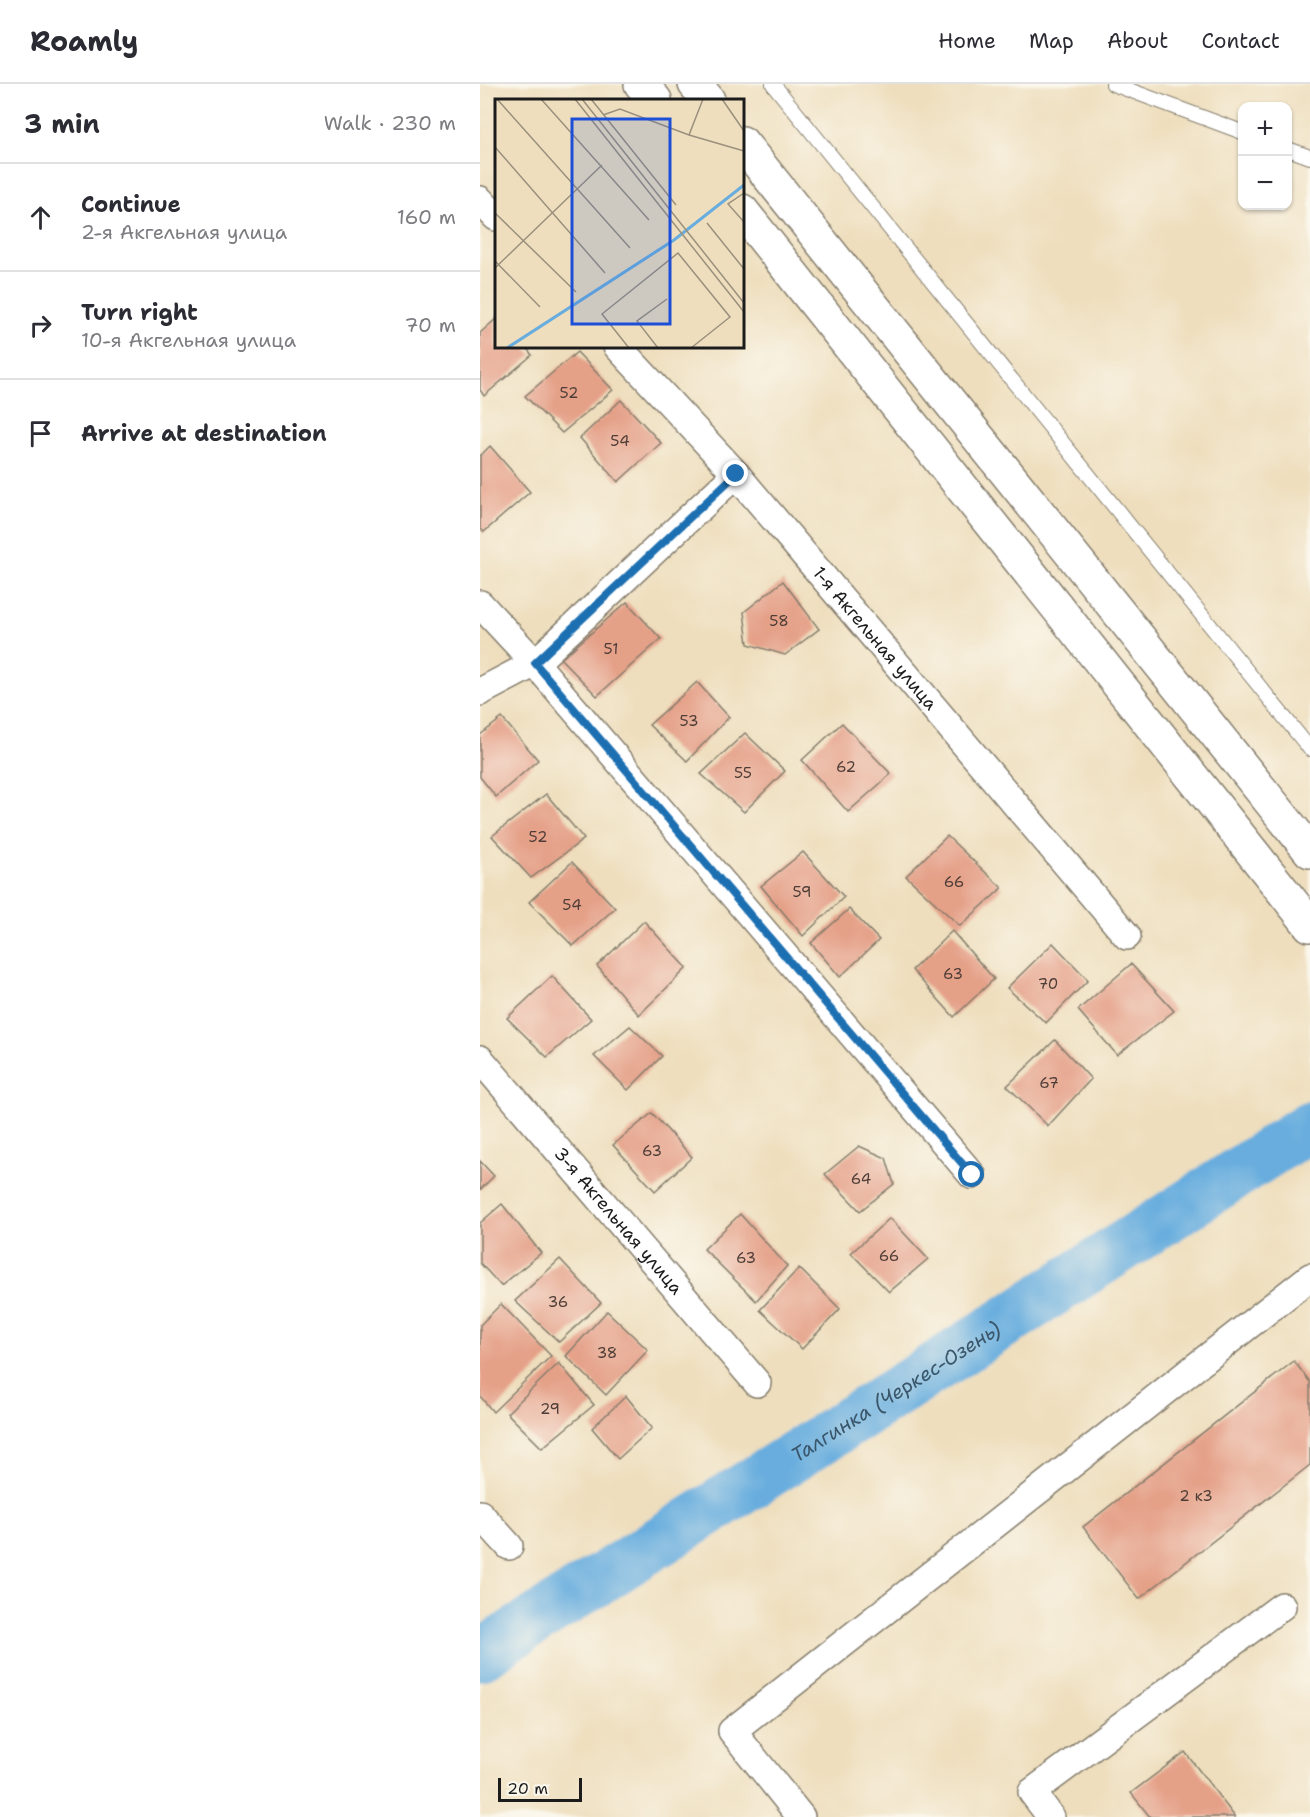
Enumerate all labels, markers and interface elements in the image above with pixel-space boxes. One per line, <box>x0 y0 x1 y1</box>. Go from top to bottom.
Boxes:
text: Roamly <box>30 22 138 60</box>
text: Home <box>938 27 996 55</box>
text: Map <box>1029 27 1074 55</box>
text: About <box>1107 27 1168 55</box>
text: Contact <box>1201 27 1280 55</box>
inset map <box>495 99 744 348</box>
map controls <box>1238 102 1292 210</box>
button: + <box>1238 102 1292 156</box>
text: 3 min <box>24 106 100 141</box>
text: Walk · 230 m <box>324 110 456 136</box>
button: − <box>1238 156 1292 210</box>
text: Continue <box>81 190 181 219</box>
icon: ahead <box>24 201 57 234</box>
text: 160 m <box>397 204 456 230</box>
text: 2-я Акгельная улица <box>81 219 287 245</box>
text: Turn right <box>81 298 198 327</box>
icon: right <box>24 309 57 342</box>
text: 70 m <box>404 312 456 338</box>
text: 10-я Акгельная улица <box>81 327 296 353</box>
house number: 52 <box>560 383 578 403</box>
icon: arrive <box>24 417 57 450</box>
text: Arrive at destination <box>81 419 327 448</box>
house number: 54 <box>610 431 630 451</box>
route end <box>722 460 748 486</box>
street label: 1-я Акгельная улица <box>807 561 943 715</box>
house number: 58 <box>769 611 789 631</box>
house number: 51 <box>604 639 618 659</box>
house number: 53 <box>680 711 699 731</box>
house number: 62 <box>836 757 856 777</box>
house number: 55 <box>734 763 752 783</box>
house number: 52 <box>529 827 547 847</box>
house number: 66 <box>944 872 964 892</box>
house number: 59 <box>793 882 811 902</box>
house number: 54 <box>562 895 582 915</box>
house number: 63 <box>943 964 963 984</box>
house number: 70 <box>1038 974 1058 994</box>
house number: 67 <box>1039 1073 1059 1093</box>
house number: 63 <box>642 1141 662 1161</box>
street label: 3-я Акгельная улица <box>549 1142 688 1300</box>
route start <box>958 1161 984 1187</box>
house number: 64 <box>851 1169 871 1189</box>
house number: 66 <box>879 1246 899 1266</box>
house number: 63 <box>736 1248 756 1268</box>
house number: 36 <box>548 1292 568 1312</box>
water label: Талгинка (Черкес-Озень) <box>786 1316 1005 1468</box>
house number: 38 <box>597 1343 617 1363</box>
house number: 29 <box>540 1399 560 1419</box>
house number: 2 к3 <box>1179 1486 1213 1506</box>
scale bar <box>498 1775 582 1802</box>
text: 20 m <box>507 1778 548 1799</box>

